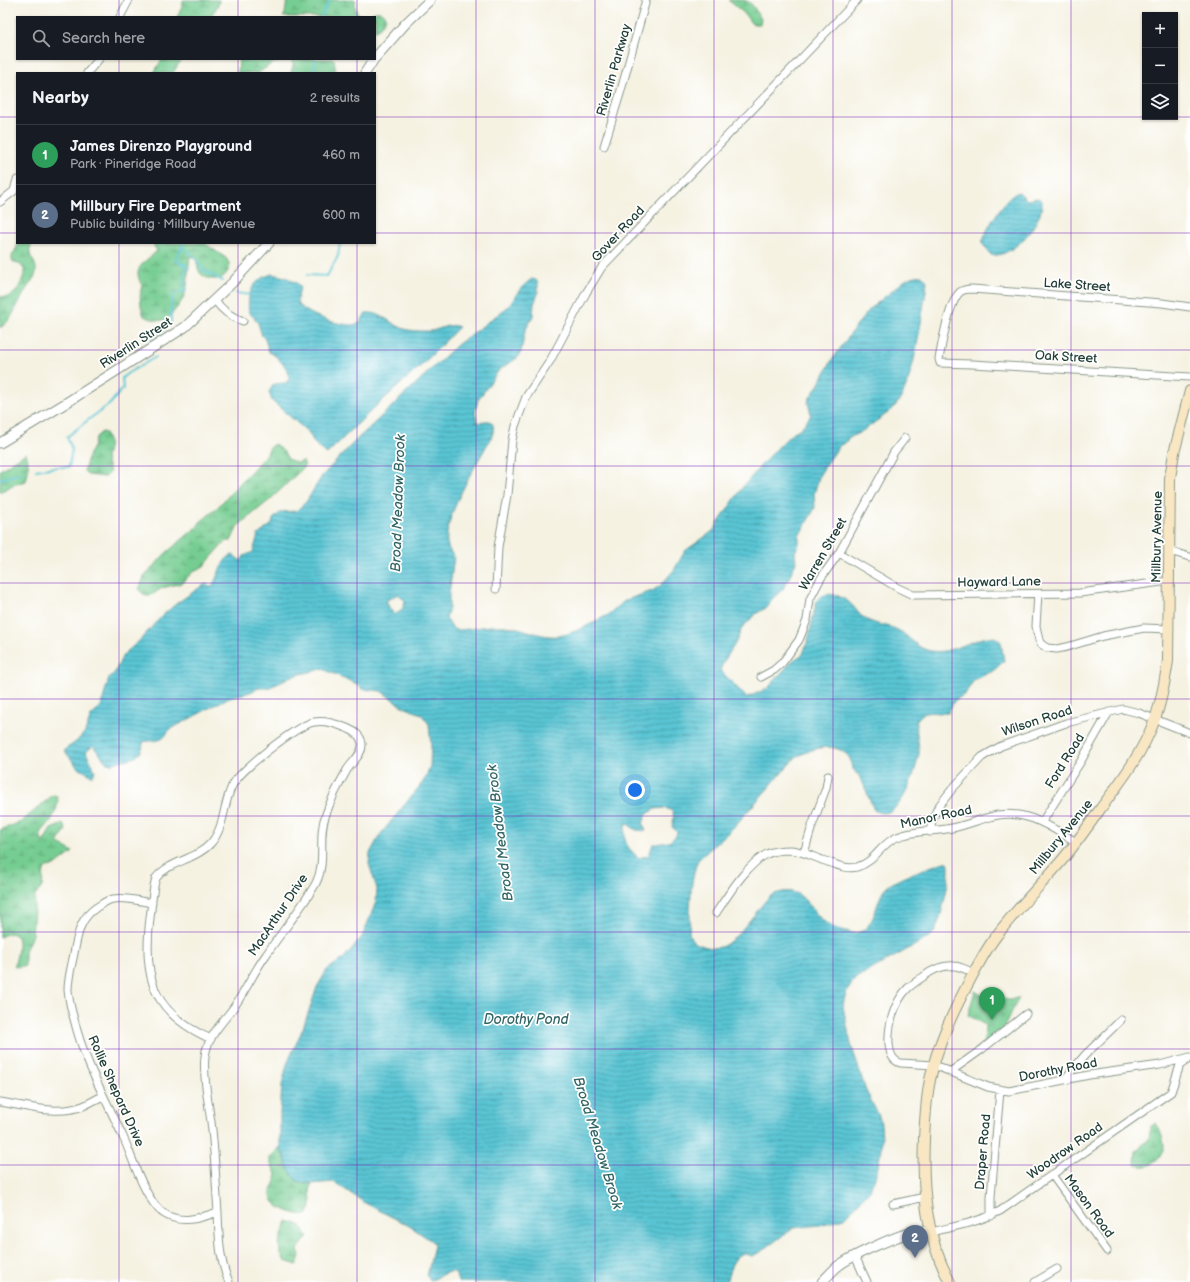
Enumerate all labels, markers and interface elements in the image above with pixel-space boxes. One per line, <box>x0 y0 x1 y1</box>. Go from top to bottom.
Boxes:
map controls <box>1142 12 1178 120</box>
button: + <box>1142 12 1178 48</box>
search box <box>16 16 376 60</box>
street label: Riverlin Parkway <box>593 22 635 118</box>
icon: search <box>30 27 52 49</box>
text: Search here <box>62 29 145 48</box>
button: − <box>1142 48 1178 84</box>
button: layers <box>1142 84 1178 120</box>
text: Nearby <box>32 88 89 108</box>
text: 2 results <box>310 90 360 106</box>
text: James Direnzo Playground <box>70 137 252 156</box>
text: 1 <box>42 147 48 163</box>
text: 460 m <box>322 147 360 163</box>
text: Park · Pineridge Road <box>70 156 196 172</box>
text: Millbury Fire Department <box>70 197 241 216</box>
street label: Gover Road <box>588 203 648 265</box>
text: 2 <box>41 207 49 223</box>
text: 600 m <box>323 207 360 223</box>
text: Public building · Millbury Avenue <box>70 216 255 232</box>
street label: Lake Street <box>1043 275 1111 295</box>
street label: Riverlin Street <box>97 314 175 372</box>
street label: Oak Street <box>1034 347 1098 367</box>
water label: Broad Meadow Brook <box>387 433 409 572</box>
street label: Millbury Avenue <box>1148 491 1166 583</box>
street label: Warren Street <box>796 515 850 593</box>
street label: Hayward Lane <box>957 573 1041 591</box>
street label: Wilson Road <box>1000 702 1074 740</box>
street label: Ford Road <box>1042 731 1088 791</box>
water label: Broad Meadow Brook <box>483 763 517 902</box>
your location <box>625 780 645 800</box>
street label: Millbury Avenue <box>1026 796 1096 878</box>
street label: Manor Road <box>899 802 973 832</box>
street label: MacArthur Drive <box>245 871 311 959</box>
pin: 1 <box>979 987 1005 1020</box>
water label: Dorothy Pond <box>483 1011 569 1028</box>
street label: Rollie Shepard Drive <box>84 1033 148 1149</box>
street label: Dorothy Road <box>1017 1055 1099 1085</box>
water label: Broad Meadow Brook <box>570 1075 627 1212</box>
street label: Draper Road <box>972 1113 994 1191</box>
street label: Woodrow Road <box>1024 1119 1106 1183</box>
street label: Mason Road <box>1061 1171 1117 1241</box>
pin: 2 <box>902 1225 928 1258</box>

